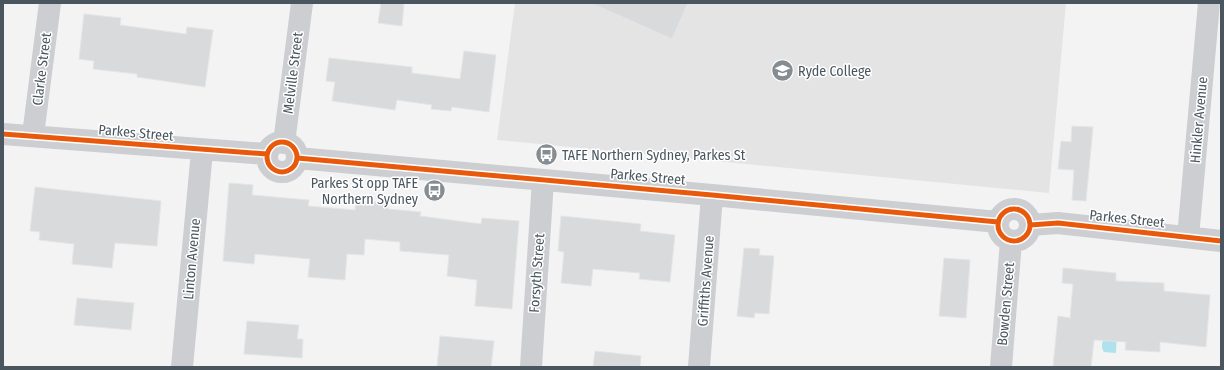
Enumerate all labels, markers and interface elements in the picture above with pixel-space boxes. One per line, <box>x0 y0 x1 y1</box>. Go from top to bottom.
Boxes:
street label: Clarke Street <box>29 31 55 106</box>
street label: Melville Street <box>280 31 306 115</box>
school or university icon: Ryde College <box>770 58 796 84</box>
place label: Ryde College <box>798 63 871 80</box>
street label: Hinkler Avenue <box>1187 76 1211 164</box>
street label: Parkes Street <box>98 121 175 145</box>
bus stop icon: TAFE Northern Sydney, Parkes St <box>534 142 560 168</box>
place label: TAFE Northern Sydney, Parkes St <box>562 147 746 164</box>
street label: Parkes Street <box>610 165 687 189</box>
place label: Parkes St opp TAFE Northern Sydney <box>311 175 419 208</box>
bus stop icon: Parkes St opp TAFE Northern Sydney <box>421 178 447 204</box>
street label: Parkes Street <box>1089 207 1166 231</box>
street label: Linton Avenue <box>180 218 204 300</box>
street label: Forsyth Street <box>526 232 548 313</box>
street label: Griffiths Avenue <box>694 235 718 327</box>
street label: Bowden Street <box>994 261 1018 346</box>

